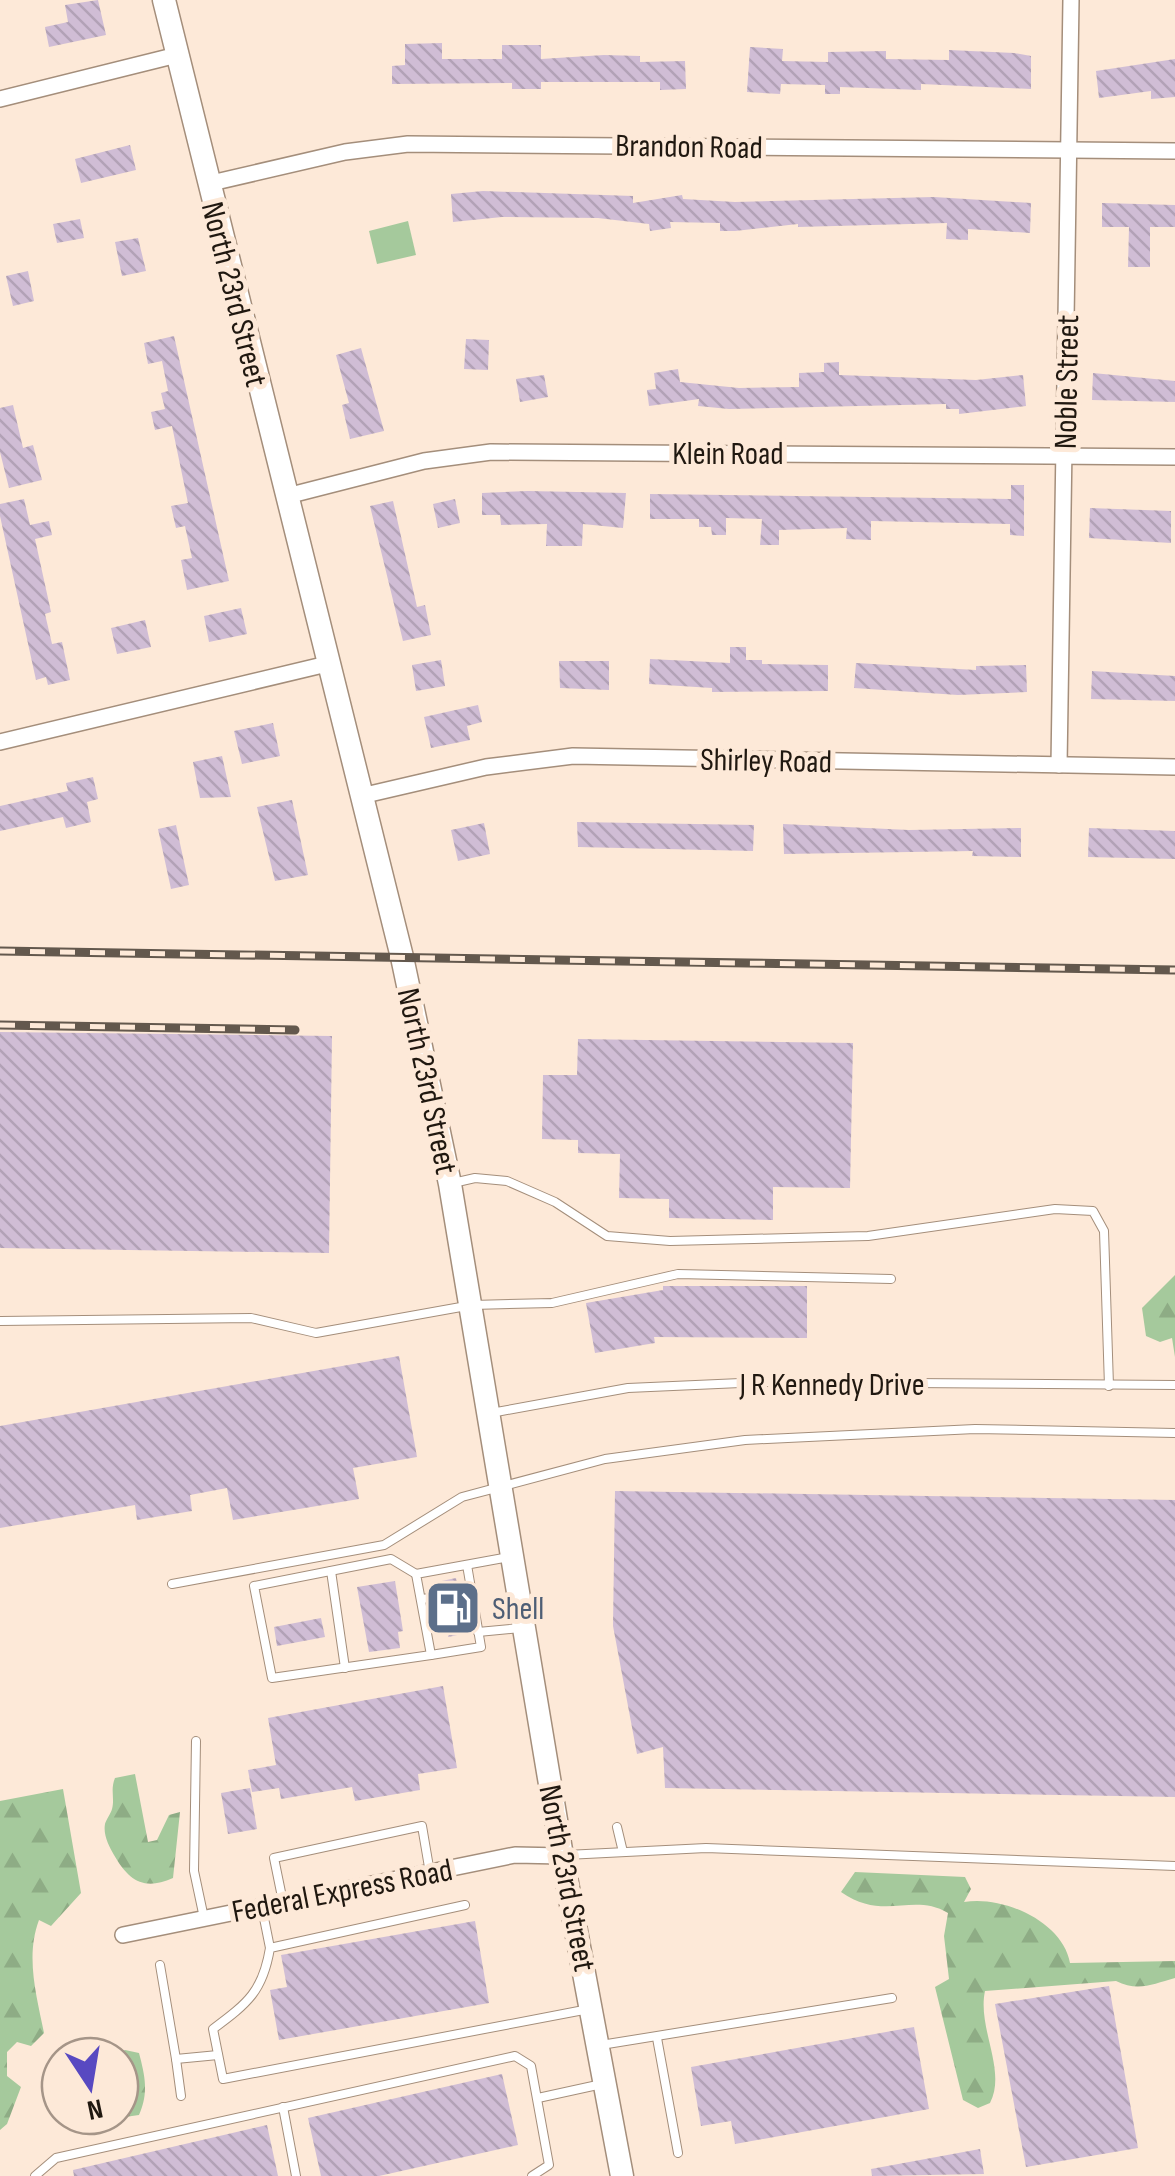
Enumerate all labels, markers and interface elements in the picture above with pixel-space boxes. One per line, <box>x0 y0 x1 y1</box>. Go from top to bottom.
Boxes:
street label: Brandon Road <box>615 127 763 168</box>
street label: North 23rd Street <box>192 198 275 391</box>
street label: Noble Street <box>1047 315 1088 450</box>
street label: Klein Road <box>672 435 784 474</box>
street label: Shirley Road <box>700 741 832 782</box>
street label: North 23rd Street <box>388 985 465 1178</box>
street label: J R Kennedy Drive <box>738 1366 925 1405</box>
fuel station icon: Shell <box>423 1578 483 1638</box>
place label: Shell <box>492 1590 544 1629</box>
street label: North 23rd Street <box>529 1782 604 1975</box>
street label: Federal Express Road <box>229 1851 456 1932</box>
north arrow <box>40 2036 140 2136</box>
text: N <box>84 2091 106 2127</box>

